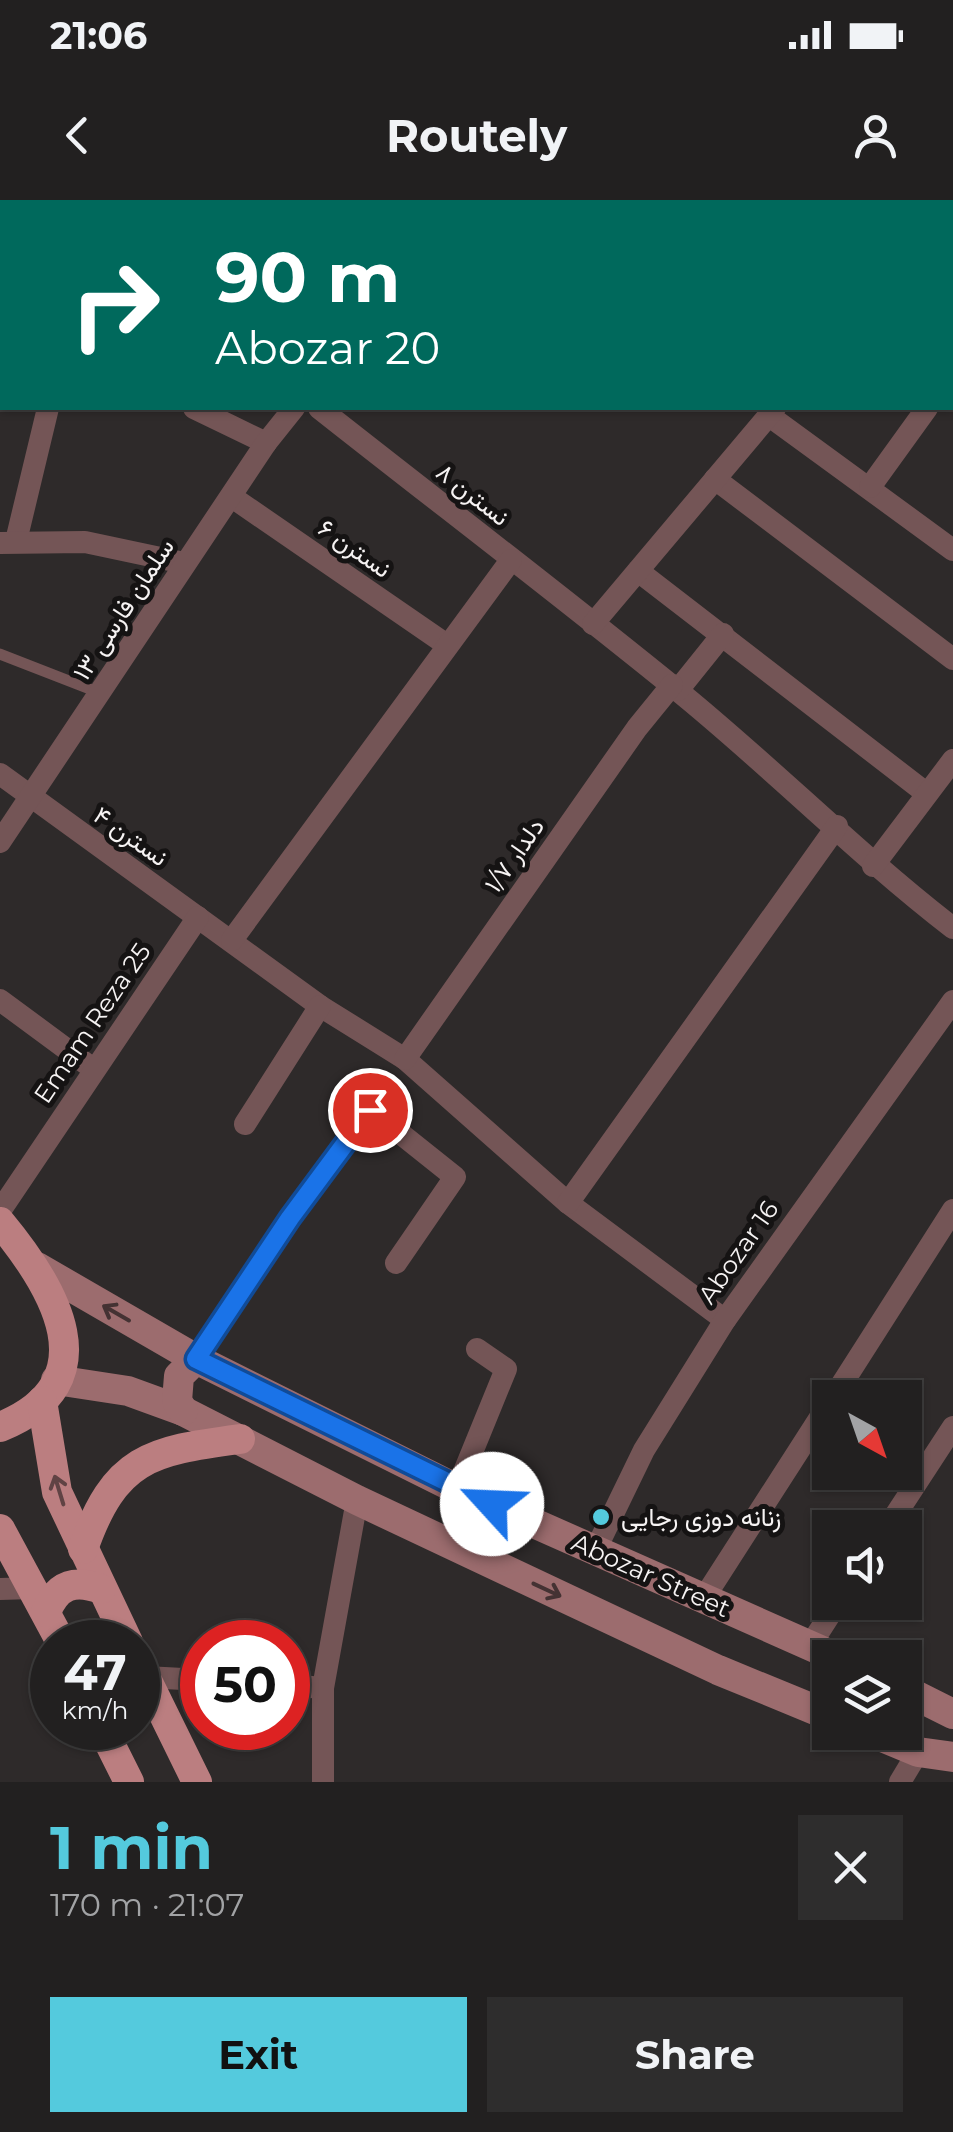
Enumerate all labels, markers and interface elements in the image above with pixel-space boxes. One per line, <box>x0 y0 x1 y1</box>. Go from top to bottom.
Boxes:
text: 21:06 <box>50 12 147 59</box>
icon: back <box>50 108 105 163</box>
text: Routely <box>386 108 567 163</box>
icon: person <box>848 108 903 163</box>
text: 90 m <box>215 234 400 320</box>
icon: right <box>50 240 180 370</box>
text: Abozar 20 <box>215 320 440 375</box>
street label: نسترن ۸ <box>430 456 515 533</box>
street label: نسترن ۶ <box>312 512 397 585</box>
street label: ۱۳ سلمان فارسی <box>66 533 181 686</box>
street label: نسترن ۴ <box>87 800 174 873</box>
street label: دلدار ۱/۷ <box>478 812 551 898</box>
street label: Emam Reza 25 <box>27 937 157 1109</box>
pin <box>328 1068 413 1153</box>
icon: arrive <box>343 1083 398 1138</box>
street label: Abozar 16 <box>692 1195 784 1309</box>
one-way arrow <box>103 1303 131 1323</box>
north arrow <box>812 1380 922 1490</box>
map controls <box>812 1380 922 1750</box>
position arrow <box>440 1452 544 1556</box>
one-way arrow <box>49 1475 67 1507</box>
place label: زنانه دوزی رجایی <box>621 1502 781 1533</box>
marker: زنانه دوزی رجایی <box>590 1506 612 1528</box>
button: sound <box>812 1510 922 1620</box>
street label: Abozar Street <box>567 1527 735 1623</box>
one-way arrow <box>532 1581 562 1600</box>
speed limit sign: 50 <box>180 1620 310 1750</box>
button: layers <box>812 1640 922 1750</box>
text: 47 <box>63 1642 127 1703</box>
text: km/h <box>62 1695 128 1725</box>
text: 1 min <box>50 1811 213 1884</box>
button: close <box>798 1815 903 1920</box>
text: 170 m · 21:07 <box>50 1885 244 1924</box>
button: Exit <box>50 1997 467 2112</box>
button: Share <box>487 1997 903 2112</box>

